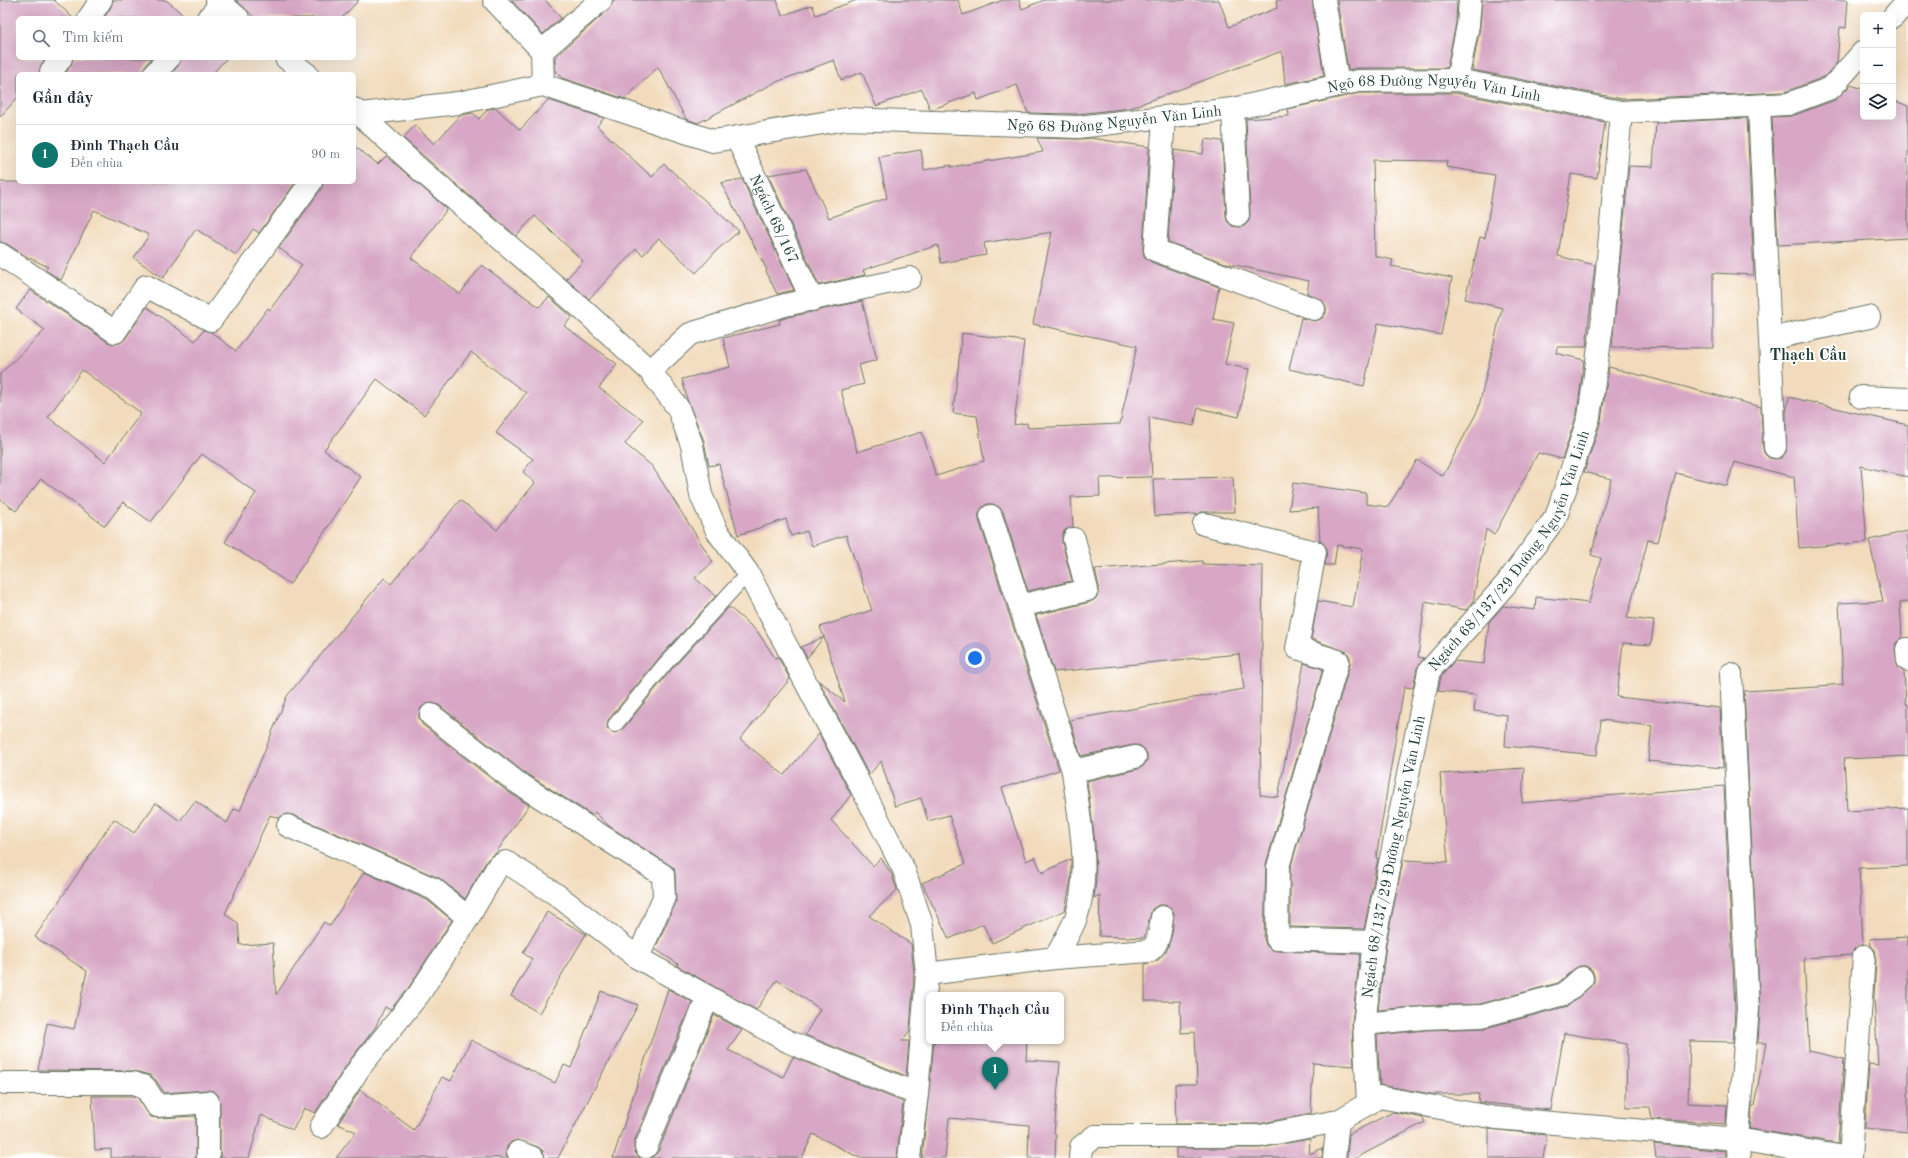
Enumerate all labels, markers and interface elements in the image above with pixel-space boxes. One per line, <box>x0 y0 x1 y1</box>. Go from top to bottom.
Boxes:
map controls <box>1860 12 1896 120</box>
button: + <box>1860 12 1896 48</box>
search box <box>16 16 356 60</box>
icon: search <box>30 27 52 49</box>
text: Tìm kiếm <box>62 31 124 46</box>
button: − <box>1860 48 1896 84</box>
street label: Ngõ 68 Đường Nguyễn Văn Linh <box>1326 74 1542 105</box>
button: layers <box>1860 84 1896 120</box>
text: Gần đây <box>32 90 93 107</box>
street label: Ngõ 68 Đường Nguyễn Văn Linh <box>1006 104 1223 136</box>
text: Đình Thạch Cầu <box>70 139 179 154</box>
text: 1 <box>41 148 49 161</box>
text: 90 m <box>311 148 340 161</box>
text: Đền chùa <box>70 157 123 170</box>
street label: Ngách 68/167 <box>746 173 800 266</box>
district label: Thạch Cầu <box>1770 345 1847 364</box>
street label: Ngách 68/137/29 Đường Nguyễn Văn Linh <box>1426 429 1593 675</box>
your location <box>965 648 985 668</box>
street label: Ngách 68/137/29 Đường Nguyễn Văn Linh <box>1361 714 1429 999</box>
popup <box>926 992 1064 1044</box>
text: Đình Thạch Cầu <box>940 1003 1050 1018</box>
text: Đền chùa <box>940 1021 993 1034</box>
pin: 1 <box>982 1057 1008 1090</box>

